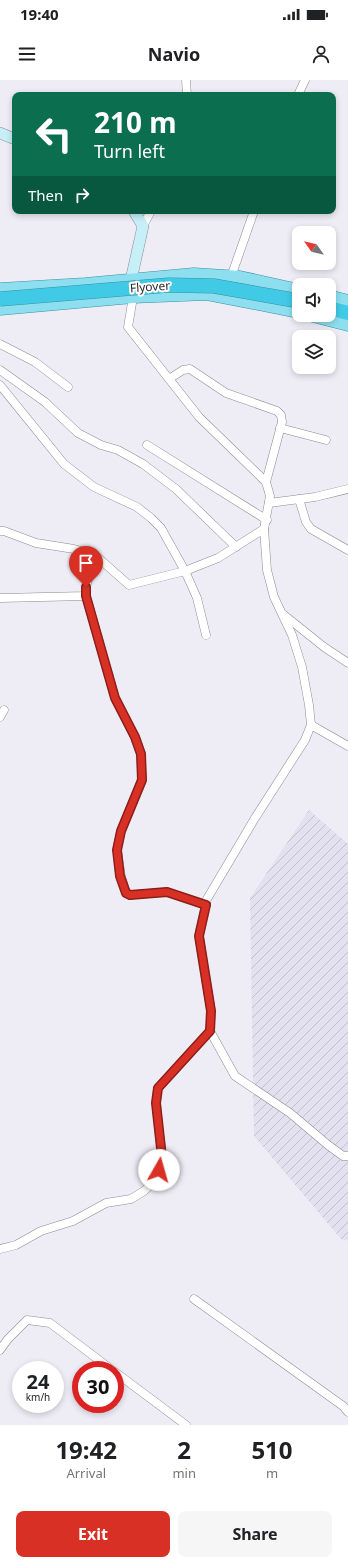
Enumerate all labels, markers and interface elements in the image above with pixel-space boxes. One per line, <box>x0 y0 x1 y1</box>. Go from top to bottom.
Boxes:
text: 19:40 <box>20 4 59 24</box>
text: Navio <box>148 42 200 66</box>
icon: menu <box>16 43 38 65</box>
icon: person <box>310 43 332 65</box>
text: 210 m <box>94 103 177 141</box>
icon: left <box>28 108 80 160</box>
text: Turn left <box>94 139 165 163</box>
icon: right <box>71 184 93 206</box>
text: Then <box>28 185 63 205</box>
north arrow <box>292 226 336 270</box>
map controls <box>292 226 336 374</box>
street label: Flyover <box>129 277 171 296</box>
button: sound <box>292 278 336 322</box>
button: layers <box>292 330 336 374</box>
pin <box>69 546 103 587</box>
icon: arrive <box>75 552 97 574</box>
position arrow <box>138 1149 180 1191</box>
speed limit sign: 30 <box>72 1361 124 1413</box>
text: 24 <box>27 1368 49 1395</box>
text: km/h <box>26 1390 50 1404</box>
text: 19:42 <box>55 1433 117 1466</box>
text: 2 <box>177 1433 191 1466</box>
text: 510 <box>251 1433 293 1466</box>
text: Arrival <box>66 1464 106 1482</box>
text: min <box>172 1464 196 1482</box>
text: m <box>266 1464 278 1482</box>
button: Exit <box>16 1511 170 1557</box>
button: Share <box>178 1511 332 1557</box>

